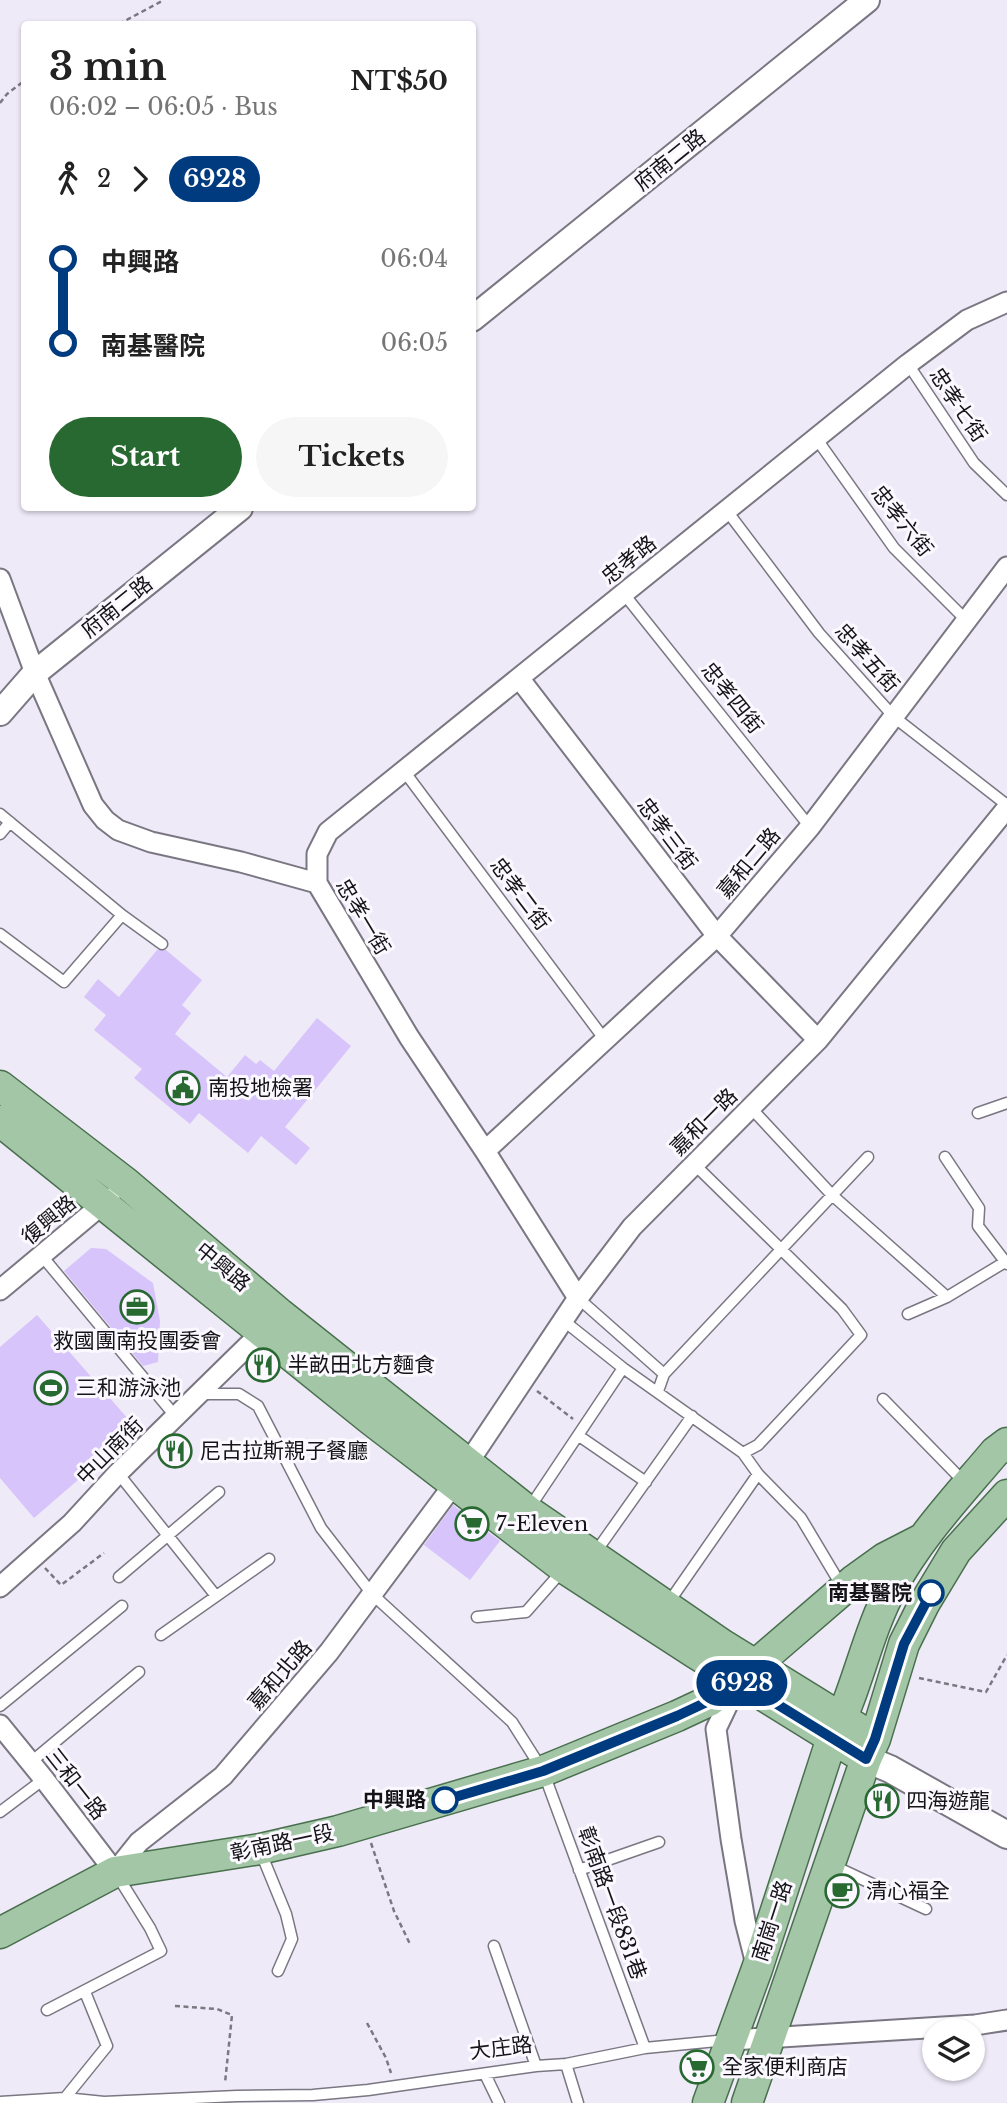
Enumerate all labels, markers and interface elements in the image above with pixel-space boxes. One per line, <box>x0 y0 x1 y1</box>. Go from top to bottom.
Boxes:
text: 3 min <box>49 43 167 90</box>
text: NT$50 <box>350 65 448 97</box>
text: 06:02 – 06:05 · Bus <box>49 93 278 121</box>
street label: 府南二路 <box>629 123 711 197</box>
icon: walk <box>49 160 87 198</box>
icon: forward <box>121 160 159 198</box>
text: 6928 <box>183 164 246 193</box>
text: 2 <box>97 165 111 193</box>
text: 06:04 <box>380 245 448 273</box>
text: 中興路 <box>101 246 179 278</box>
text: 06:05 <box>381 329 448 357</box>
text: 南基醫院 <box>101 330 205 362</box>
street label: 忠孝七街 <box>924 363 992 447</box>
button: Start <box>49 417 242 497</box>
button: Tickets <box>256 417 448 497</box>
street label: 忠孝六街 <box>865 480 939 562</box>
street label: 忠孝路 <box>596 530 662 590</box>
street label: 府南二路 <box>76 570 158 644</box>
street label: 忠孝五街 <box>829 618 905 698</box>
street label: 忠孝四街 <box>695 657 769 739</box>
street label: 忠孝三街 <box>631 793 703 875</box>
street label: 嘉和二路 <box>712 822 786 904</box>
street label: 忠孝二街 <box>484 853 556 935</box>
street label: 忠孝一街 <box>330 874 396 960</box>
public building icon: 南投地檢署 <box>164 1069 202 1107</box>
place label: 南投地檢署 <box>208 1075 313 1101</box>
street label: 嘉和一路 <box>665 1083 743 1161</box>
street label: 復興路 <box>17 1190 81 1250</box>
street label: 中興路 <box>191 1237 255 1297</box>
office icon: 救國團南投團委會 <box>118 1288 156 1326</box>
place label: 救國團南投團委會 <box>53 1328 221 1354</box>
restaurant icon: 半畝田北方麵食 <box>244 1346 282 1384</box>
place label: 半畝田北方麵食 <box>288 1352 435 1378</box>
sports icon: 三和游泳池 <box>32 1369 70 1407</box>
place label: 三和游泳池 <box>76 1375 181 1401</box>
street label: 中山南街 <box>71 1412 149 1490</box>
restaurant icon: 尼古拉斯親子餐廳 <box>156 1432 194 1470</box>
place label: 尼古拉斯親子餐廳 <box>200 1438 368 1464</box>
supermarket icon: 7-Eleven <box>453 1505 491 1543</box>
place label: 7-Eleven <box>496 1511 588 1537</box>
place label: 南基醫院 <box>828 1580 912 1606</box>
marker: 南基醫院 <box>918 1580 944 1606</box>
street label: 嘉和北路 <box>243 1635 317 1715</box>
line badge: 6928 <box>693 1660 791 1706</box>
text: 6928 <box>710 1668 774 1697</box>
street label: 三和一路 <box>40 1743 112 1825</box>
restaurant icon: 四海遊龍 <box>863 1782 901 1820</box>
place label: 中興路 <box>363 1787 426 1813</box>
marker: 中興路 <box>432 1787 458 1813</box>
place label: 四海遊龍 <box>906 1788 990 1814</box>
street label: 彰南路一段 <box>228 1819 336 1867</box>
street label: 彰南路一段831巷 <box>572 1823 652 1983</box>
cafe icon: 清心福全 <box>823 1872 861 1910</box>
street label: 南崗一路 <box>747 1877 797 1965</box>
place label: 清心福全 <box>866 1878 950 1904</box>
map controls <box>922 2018 985 2081</box>
button: layers <box>922 2018 985 2081</box>
street label: 大庄路 <box>468 2031 534 2065</box>
supermarket icon: 全家便利商店 <box>678 2048 716 2086</box>
place label: 全家便利商店 <box>722 2054 848 2080</box>

